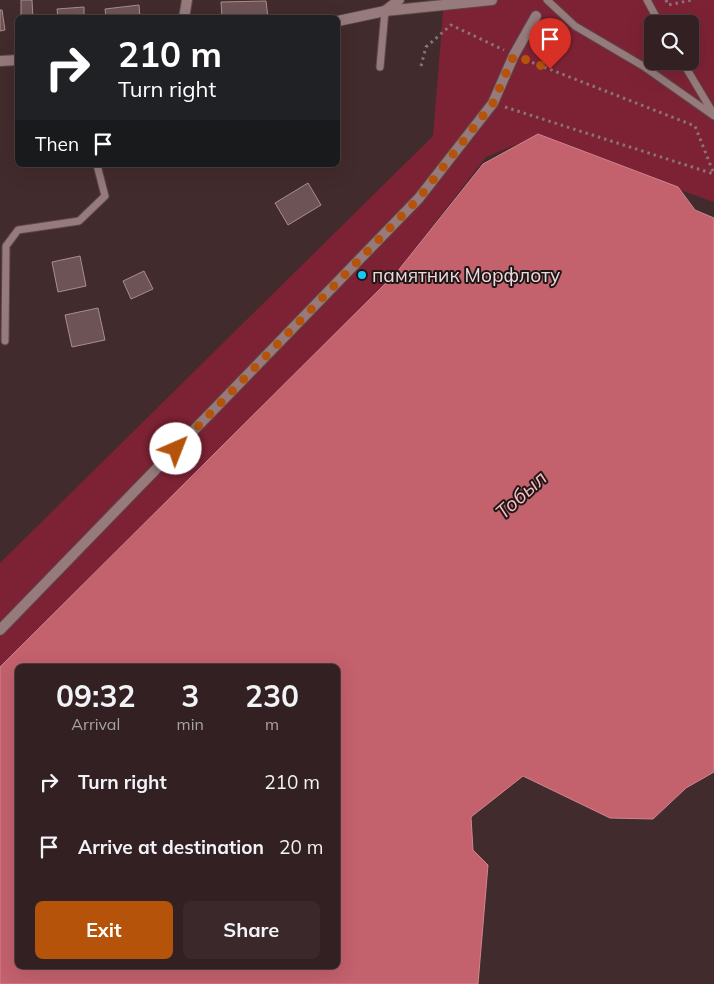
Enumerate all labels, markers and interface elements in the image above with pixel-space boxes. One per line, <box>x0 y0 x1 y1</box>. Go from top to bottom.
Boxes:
map controls <box>644 15 699 70</box>
button: search <box>644 15 699 70</box>
pin <box>529 18 571 69</box>
icon: arrive <box>536 25 564 53</box>
text: 210 m <box>118 32 222 76</box>
icon: right <box>35 35 100 100</box>
text: Turn right <box>118 75 216 103</box>
icon: arrive <box>89 130 117 158</box>
text: Then <box>35 132 79 156</box>
place label: памятник Морфлоту <box>372 263 560 287</box>
marker: памятник Морфлоту <box>356 269 368 281</box>
position arrow <box>149 422 201 474</box>
water label: Тобыл <box>490 465 551 524</box>
text: 09:32 <box>56 677 136 715</box>
text: 3 <box>181 677 199 715</box>
text: 230 <box>245 677 299 715</box>
text: Arrival <box>71 714 120 734</box>
text: min <box>177 714 204 734</box>
text: m <box>265 714 279 734</box>
icon: right <box>35 768 63 796</box>
text: Turn right <box>78 770 167 794</box>
text: 210 m <box>264 770 320 794</box>
icon: arrive <box>35 833 63 861</box>
text: Arrive at destination <box>78 835 264 859</box>
text: 20 m <box>279 835 323 859</box>
button: Exit <box>35 901 173 959</box>
button: Share <box>183 901 320 959</box>

